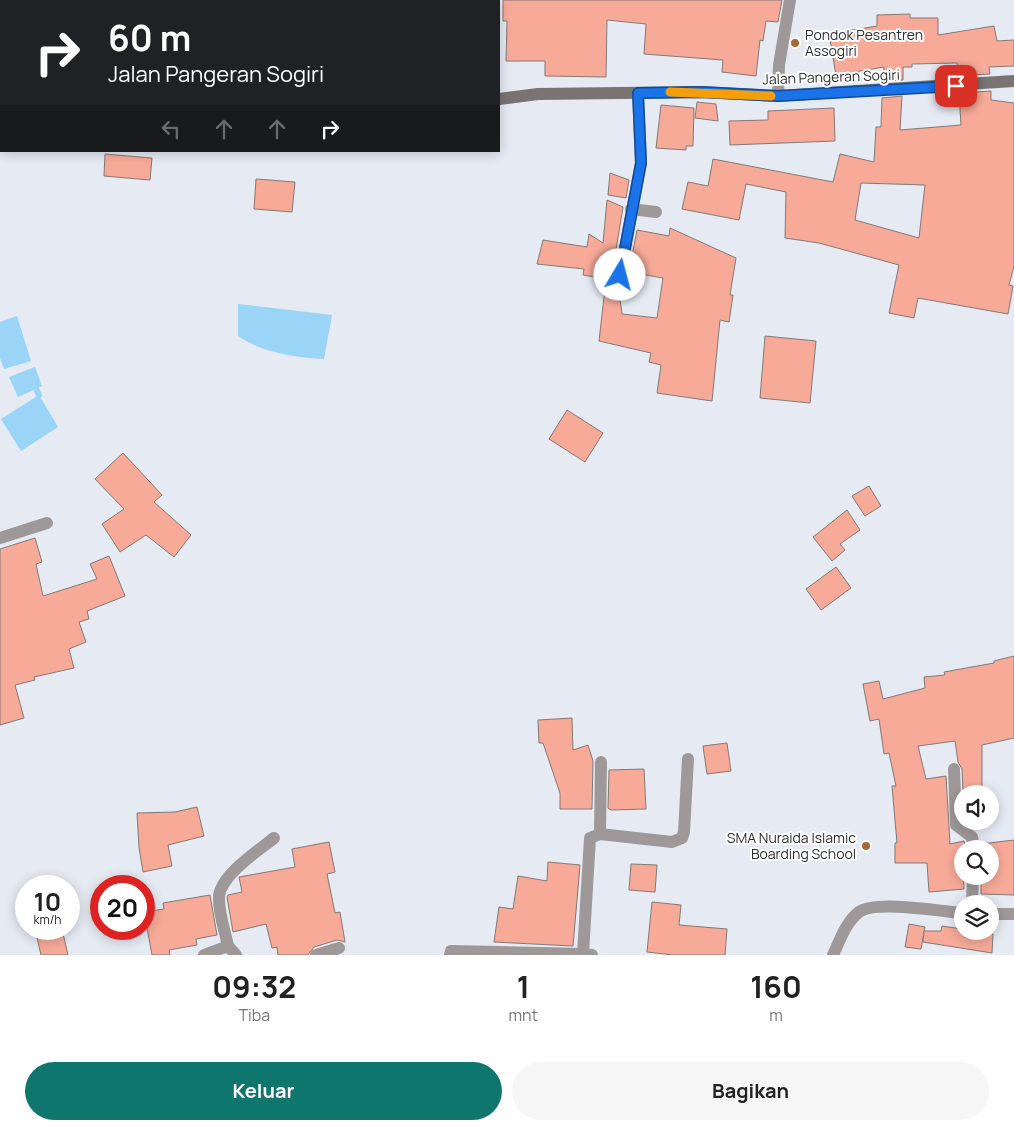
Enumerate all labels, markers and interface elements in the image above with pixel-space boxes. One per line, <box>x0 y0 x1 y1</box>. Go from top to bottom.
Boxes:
text: 60 m <box>108 14 191 62</box>
icon: right <box>25 20 90 85</box>
place label: Pondok Pesantren Assogiri <box>805 25 923 60</box>
marker: Pondok Pesantren Assogiri <box>789 37 801 49</box>
text: Jalan Pangeran Sogiri <box>108 59 324 89</box>
street label: Jalan Pangeran Sogiri <box>762 65 900 88</box>
pin <box>935 65 977 107</box>
icon: arrive <box>942 72 970 100</box>
icon: left <box>157 115 185 143</box>
icon: ahead <box>210 115 238 143</box>
icon: ahead <box>263 115 291 143</box>
icon: right <box>316 115 344 143</box>
position arrow <box>593 248 645 300</box>
map controls <box>954 785 999 940</box>
button: sound <box>954 785 999 830</box>
place label: SMA Nuraida Islamic Boarding School <box>727 828 856 863</box>
marker: SMA Nuraida Islamic Boarding School <box>860 840 872 852</box>
button: search <box>954 840 999 885</box>
speed limit sign: 20 <box>90 875 155 940</box>
text: 10 <box>34 884 61 919</box>
button: layers <box>954 895 999 940</box>
text: km/h <box>34 911 61 928</box>
text: 09:32 <box>212 966 296 1007</box>
text: 1 <box>517 966 530 1007</box>
text: 160 <box>750 966 802 1007</box>
text: Tiba <box>238 1004 270 1026</box>
text: mnt <box>508 1004 538 1026</box>
text: m <box>769 1004 783 1026</box>
button: Keluar <box>25 1062 502 1120</box>
button: Bagikan <box>512 1062 989 1120</box>

